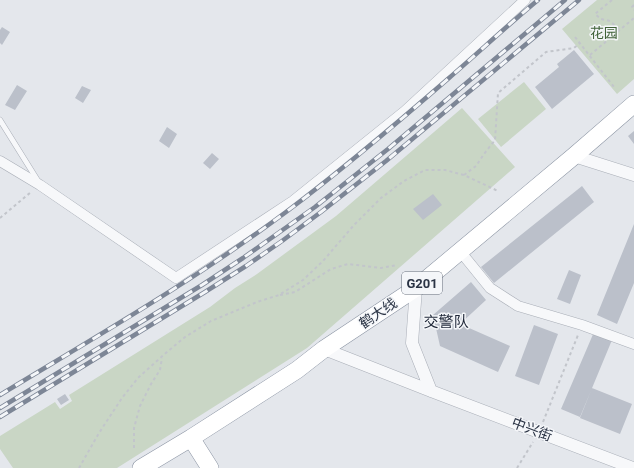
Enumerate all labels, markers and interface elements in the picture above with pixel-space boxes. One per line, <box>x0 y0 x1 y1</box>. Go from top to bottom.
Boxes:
park label: 花园 <box>590 25 618 41</box>
road number: G201 <box>402 272 442 294</box>
street label: 鹤大线 <box>356 295 400 331</box>
district label: 交警队 <box>423 313 469 331</box>
street label: 中兴街 <box>510 414 554 444</box>

